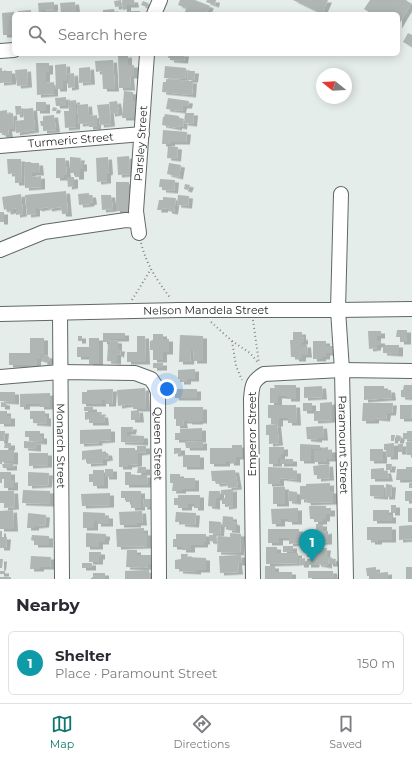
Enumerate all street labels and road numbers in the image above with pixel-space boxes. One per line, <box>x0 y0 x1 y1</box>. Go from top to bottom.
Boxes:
street label: Parsley Street <box>131 105 150 182</box>
street label: Turmeric Street <box>27 129 115 151</box>
street label: Nelson Mandela Street <box>143 303 269 318</box>
street label: Emperor Street <box>245 391 259 476</box>
street label: Paramount Street <box>335 395 351 495</box>
street label: Monarch Street <box>54 403 68 489</box>
street label: Queen Street <box>151 407 165 481</box>

